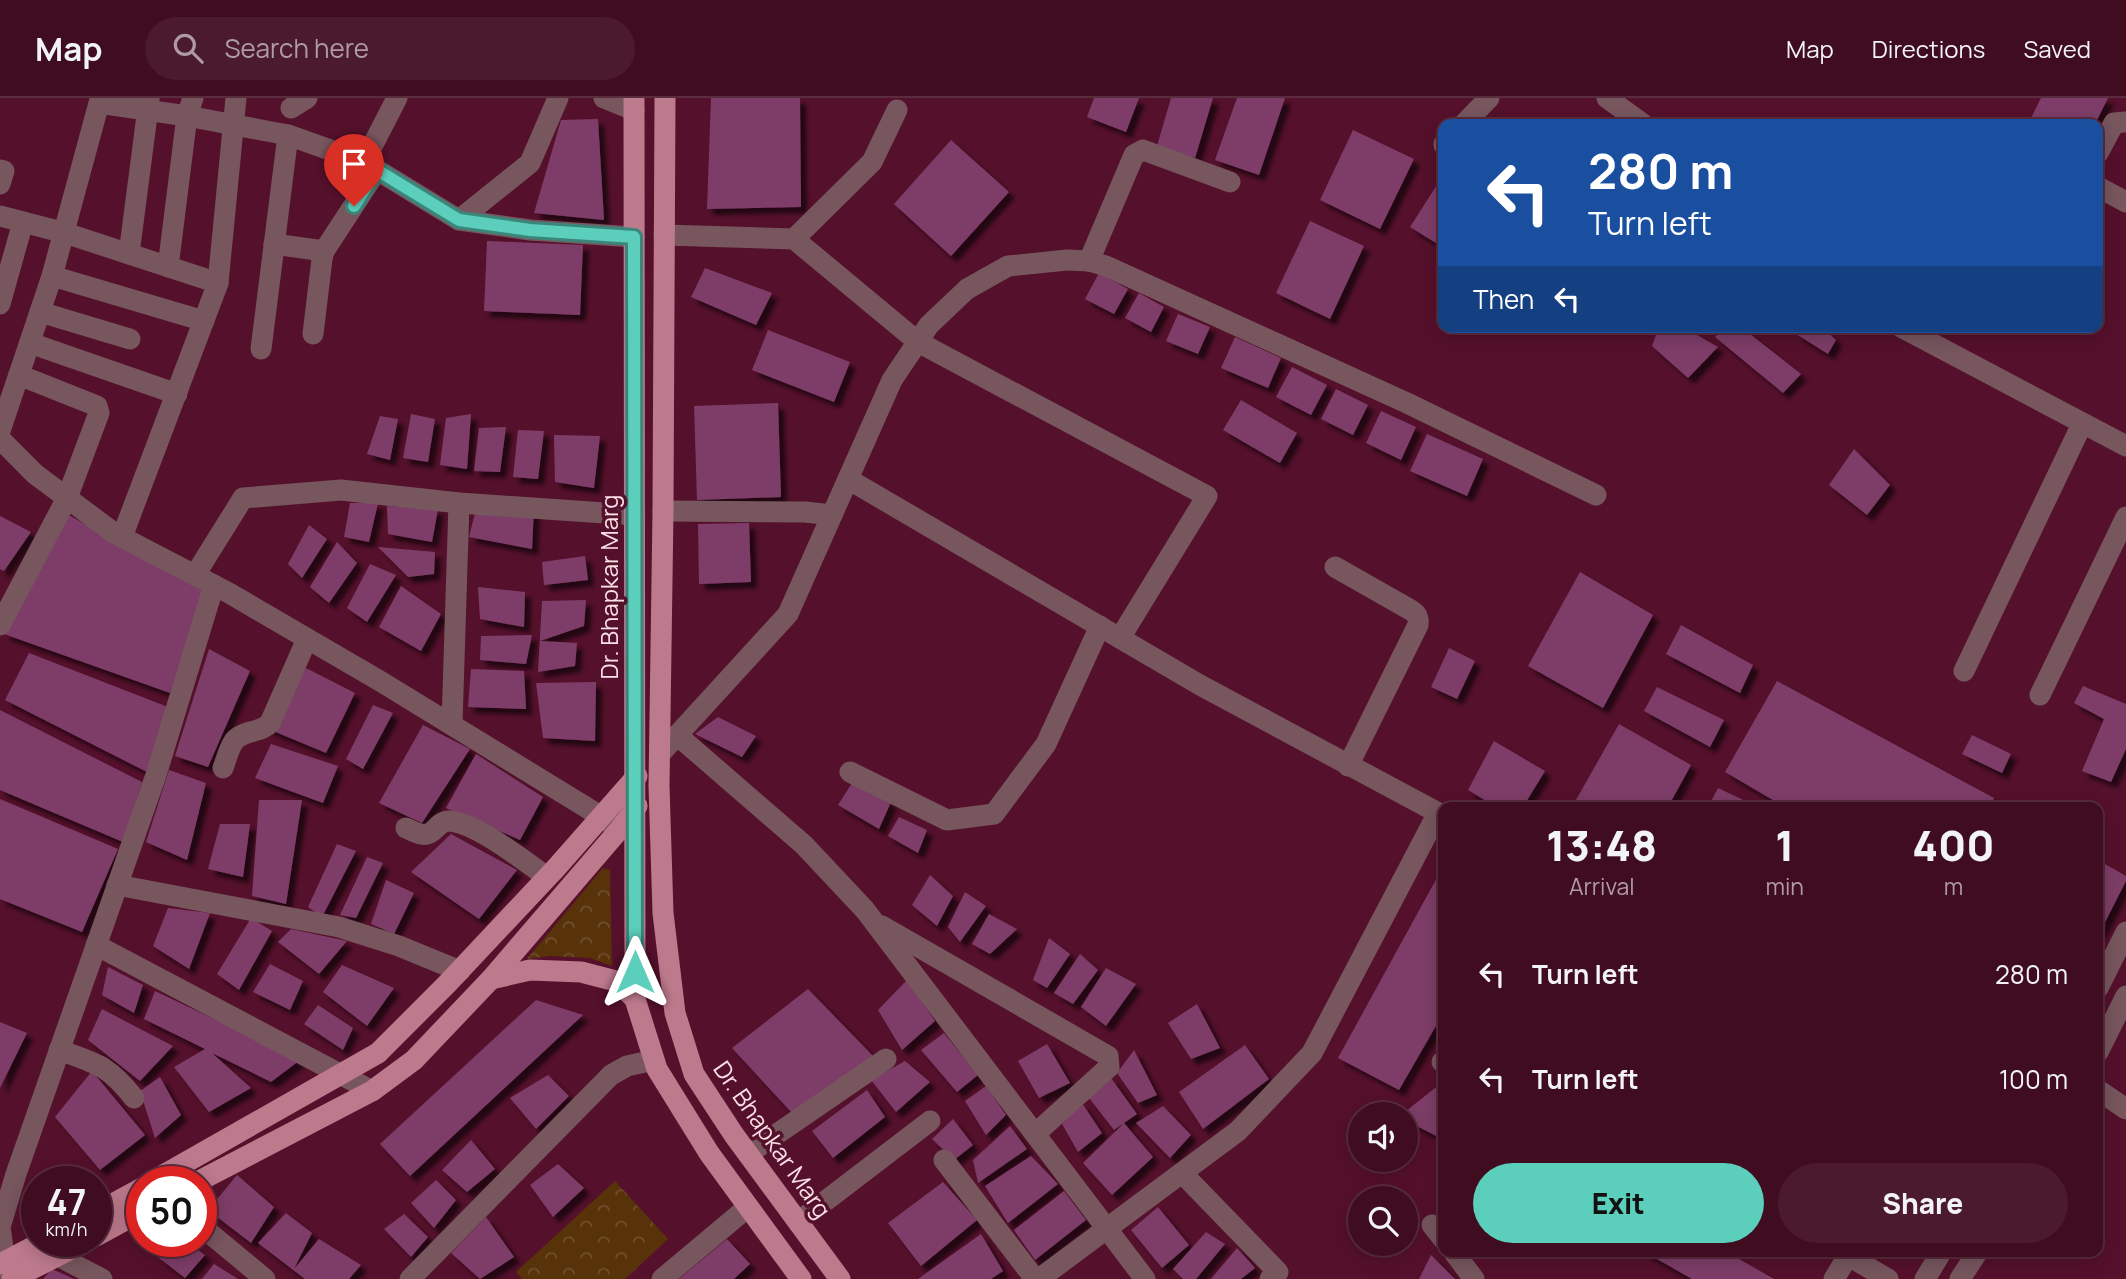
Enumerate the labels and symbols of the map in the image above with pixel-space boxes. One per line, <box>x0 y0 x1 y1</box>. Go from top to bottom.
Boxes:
pin <box>324 134 384 206</box>
street label: Dr. Bhapkar Marg <box>592 495 625 679</box>
position arrow <box>598 935 672 1009</box>
street label: Dr. Bhapkar Marg <box>706 1054 840 1224</box>
speed limit sign: 50 <box>126 1166 217 1257</box>

